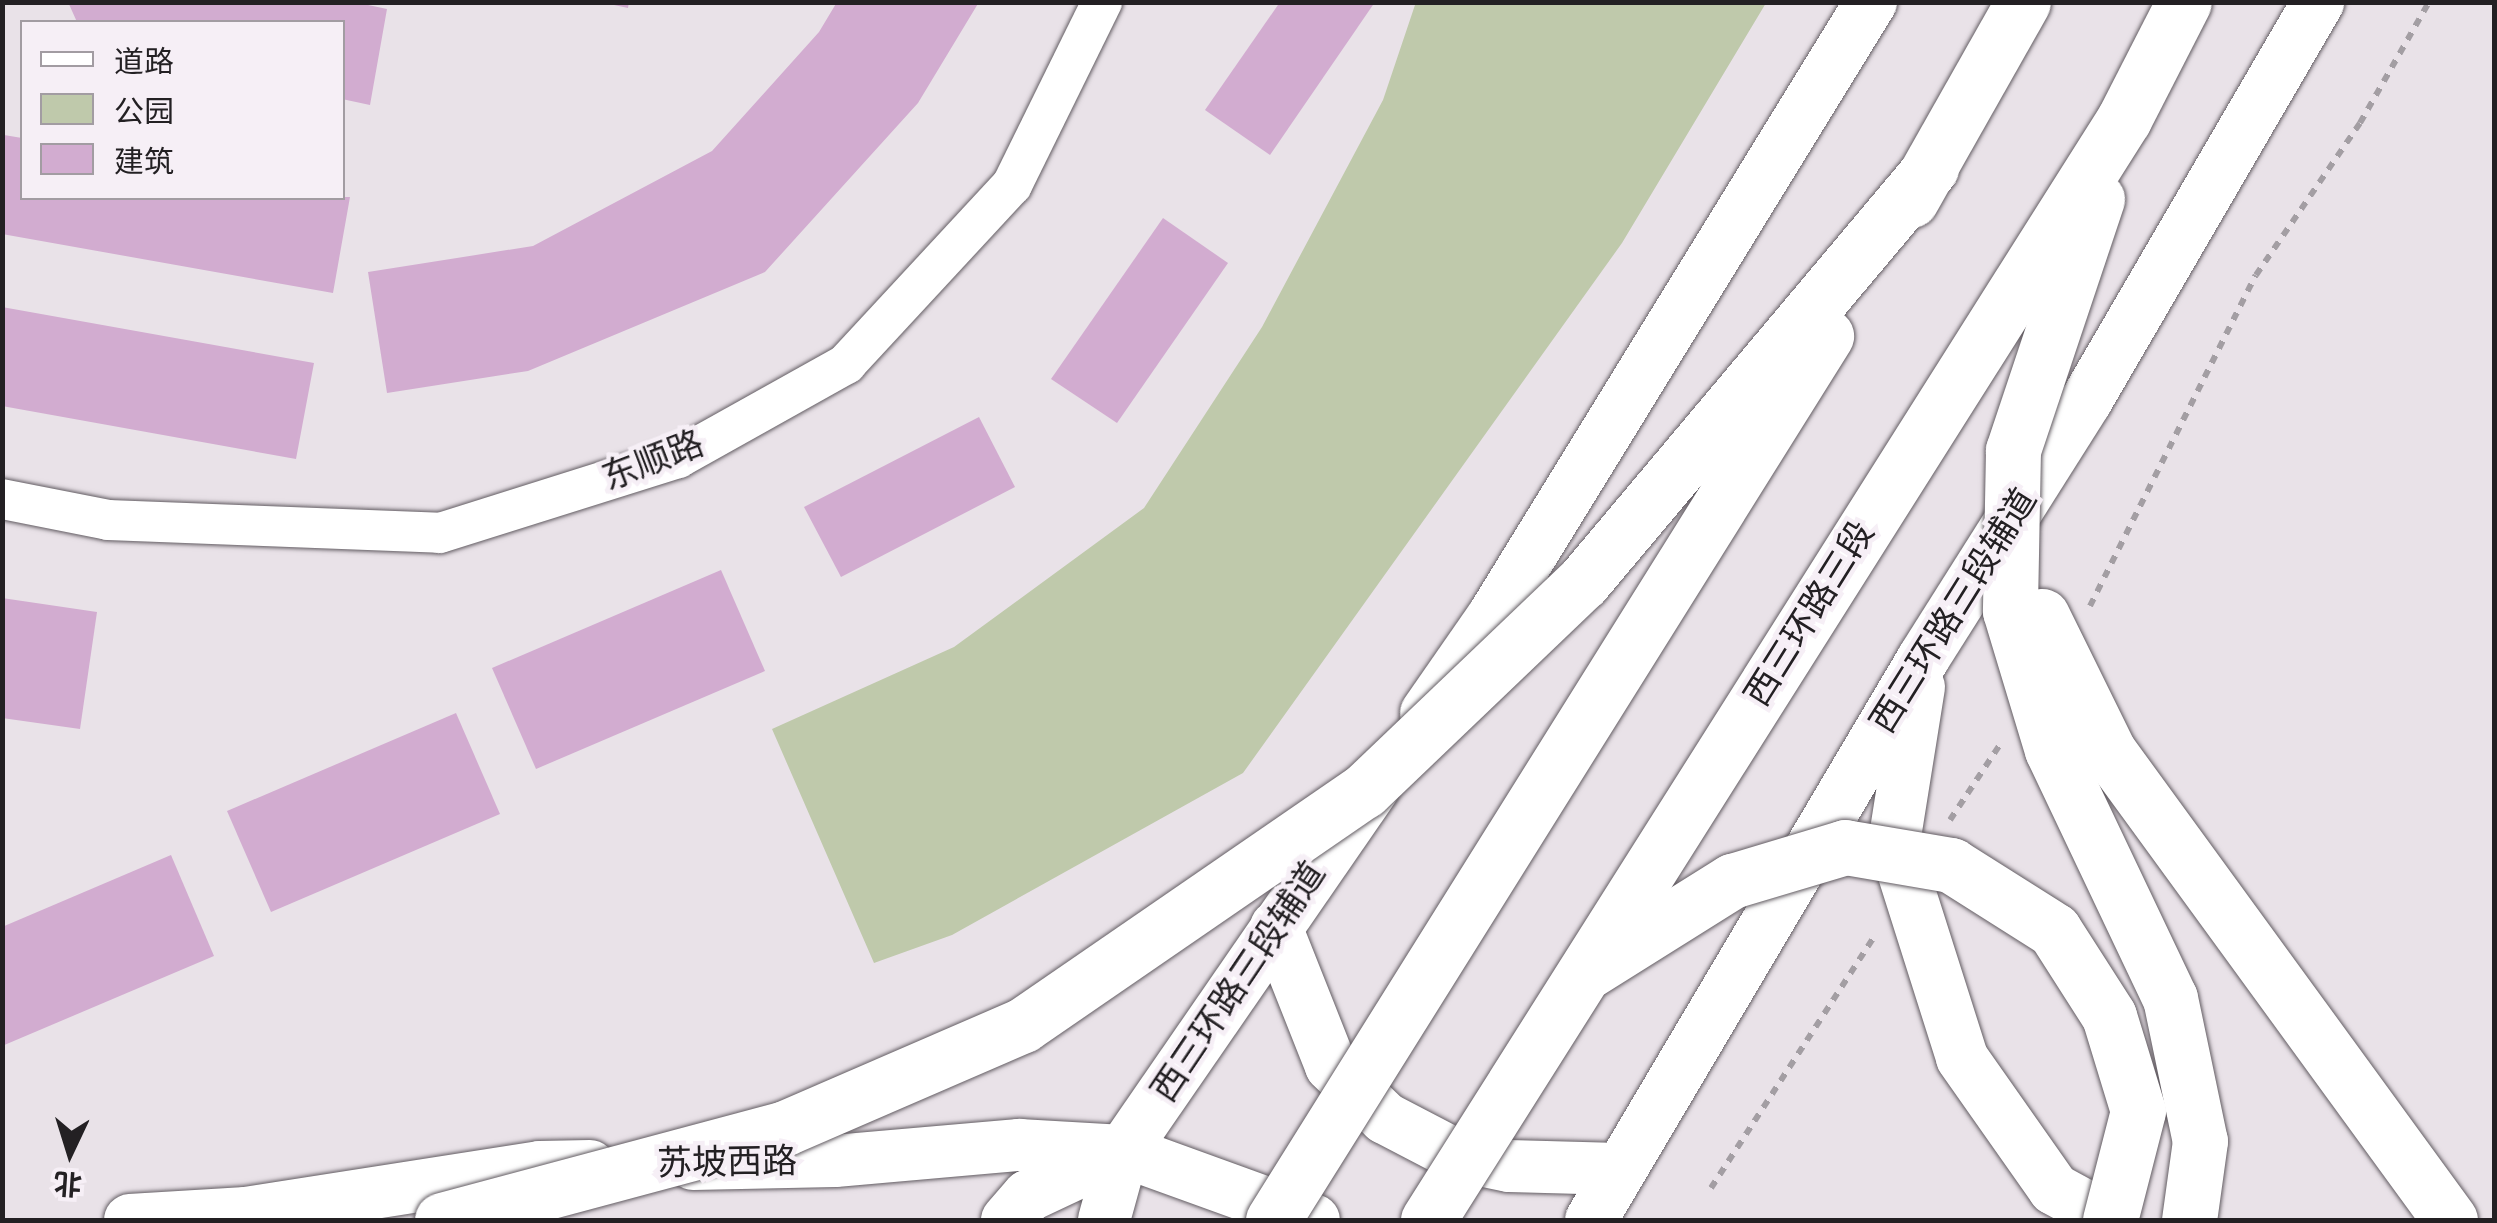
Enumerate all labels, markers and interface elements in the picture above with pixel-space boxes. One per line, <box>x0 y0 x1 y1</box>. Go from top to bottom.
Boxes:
legend <box>20 20 345 200</box>
text: 道路 <box>114 44 174 79</box>
text: 公园 <box>114 94 174 129</box>
text: 建筑 <box>114 144 174 179</box>
street label: 东顺路 <box>596 423 710 499</box>
street label: 西三环路三段辅道 <box>1862 481 2046 741</box>
street label: 西三环路三段 <box>1737 514 1883 714</box>
street label: 西三环路三段辅道 <box>1143 854 1335 1110</box>
north arrow <box>20 1103 120 1203</box>
street label: 苏坡西路 <box>657 1141 797 1185</box>
text: 北 <box>53 1166 83 1201</box>

